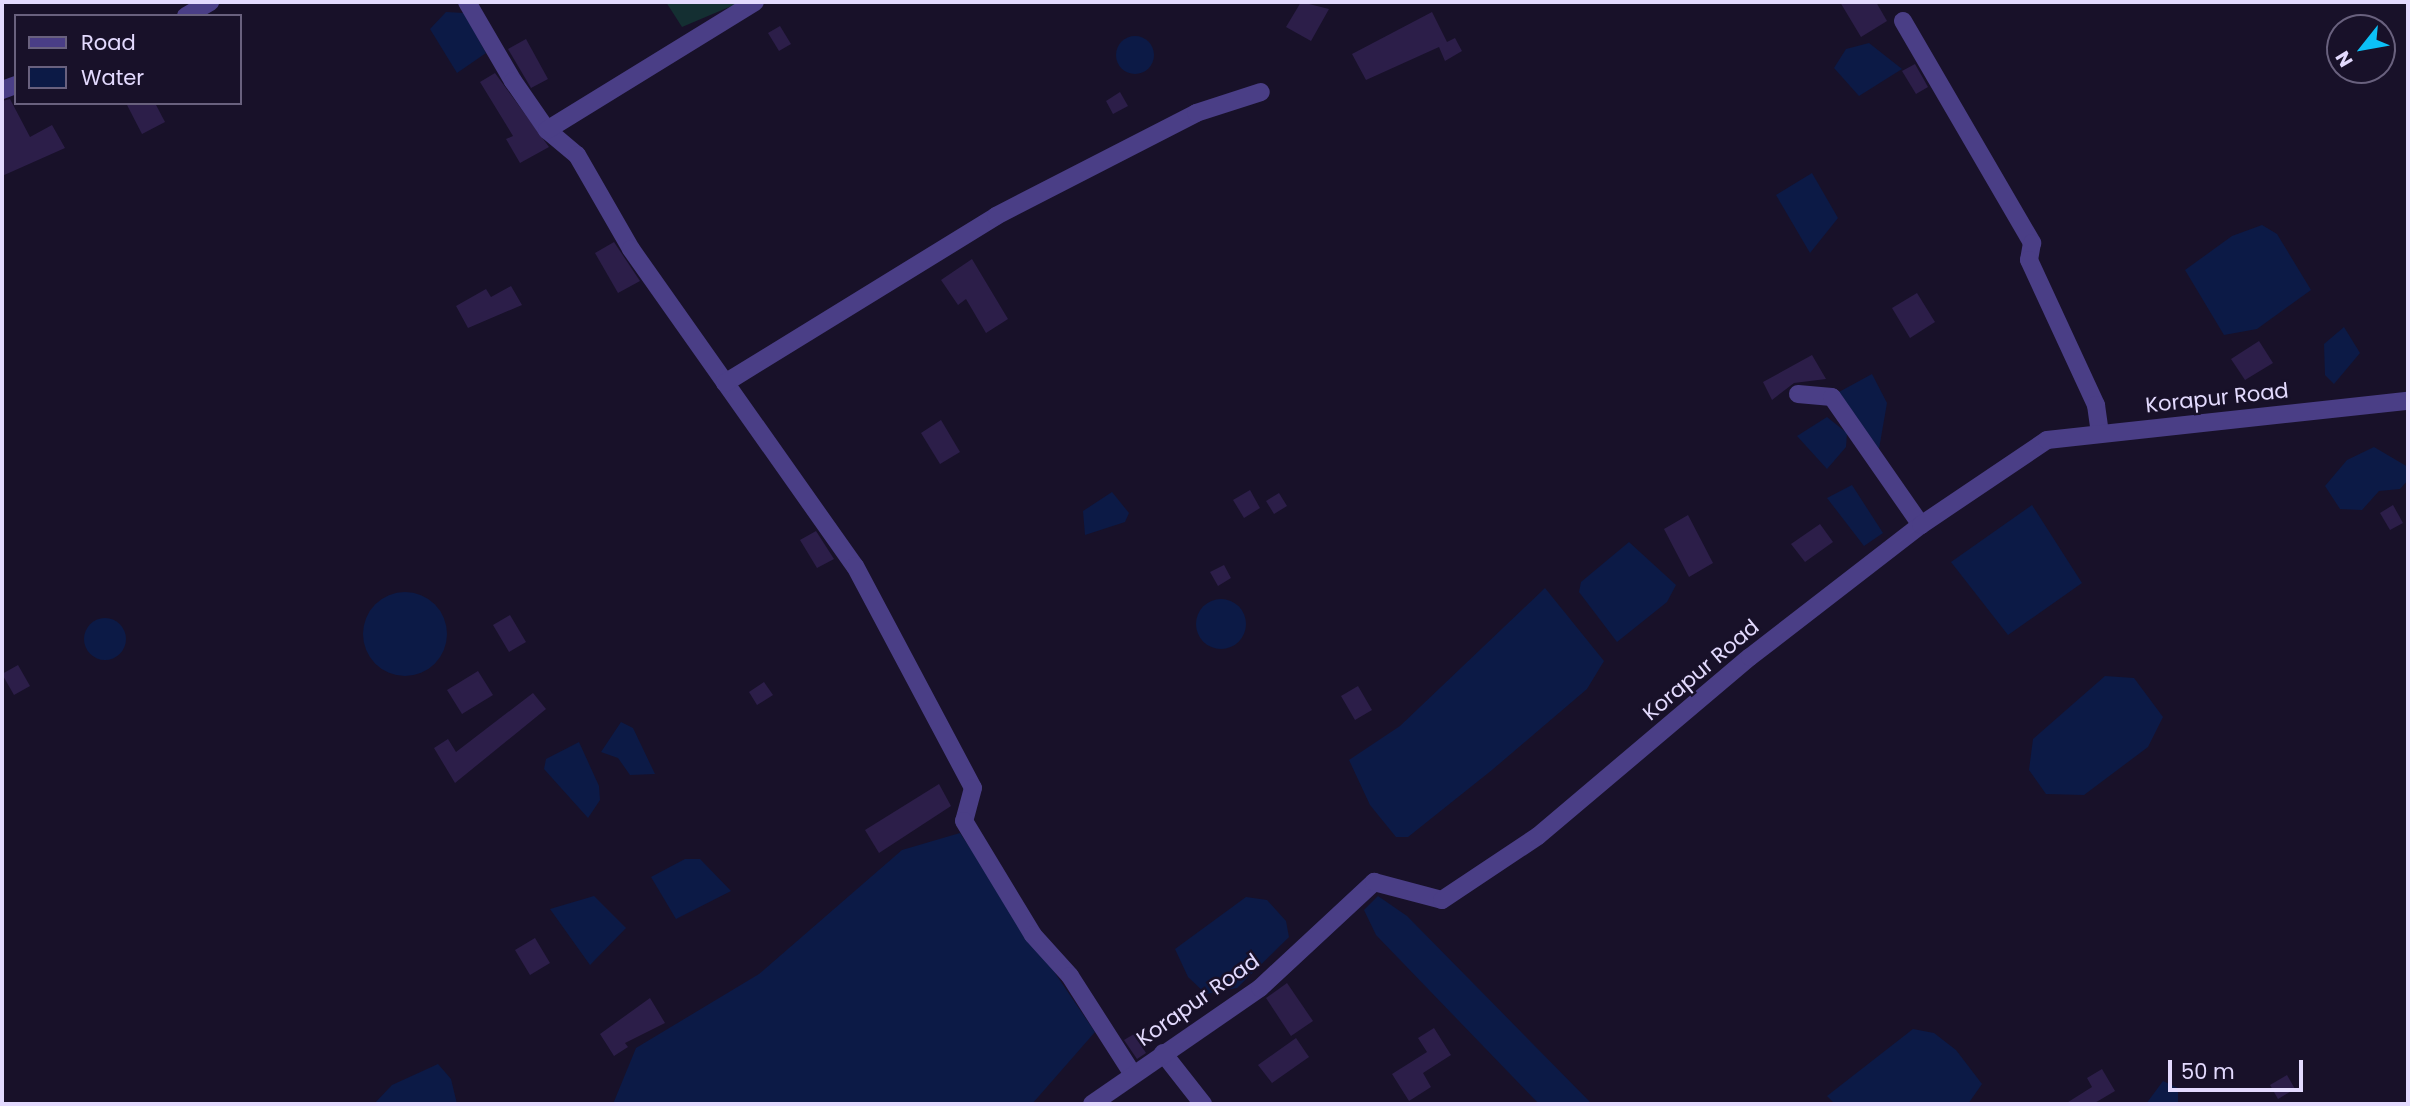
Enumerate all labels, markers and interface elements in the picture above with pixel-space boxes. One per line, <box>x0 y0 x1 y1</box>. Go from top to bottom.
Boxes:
legend <box>14 14 242 105</box>
north arrow <box>2326 14 2396 84</box>
text: Road <box>81 28 136 57</box>
text: N <box>2329 46 2360 72</box>
text: Water <box>81 63 144 92</box>
street label: Korapur Road <box>2144 378 2290 418</box>
street label: Korapur Road <box>1638 614 1764 726</box>
street label: Korapur Road <box>1132 948 1264 1052</box>
scale bar <box>2172 1046 2307 1090</box>
text: 50 m <box>2181 1057 2235 1086</box>

